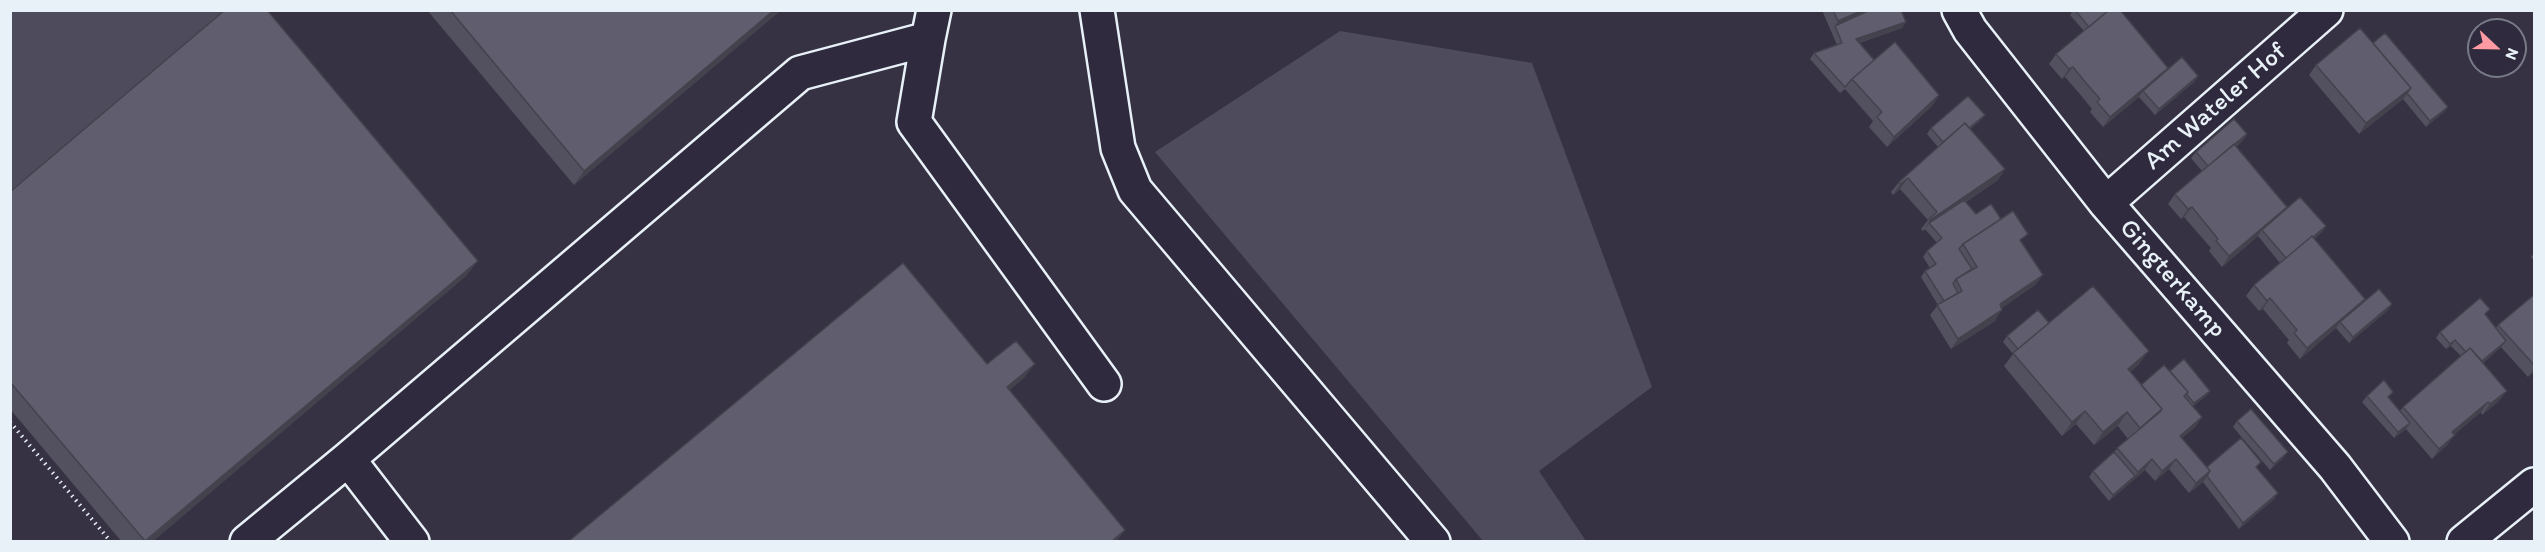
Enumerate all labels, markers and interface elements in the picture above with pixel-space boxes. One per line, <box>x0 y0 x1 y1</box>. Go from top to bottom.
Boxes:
north arrow <box>2467 18 2527 78</box>
street label: Am Wateler Hof <box>2138 37 2294 177</box>
text: N <box>2501 46 2523 63</box>
street label: Gingterkamp <box>2112 213 2232 345</box>

